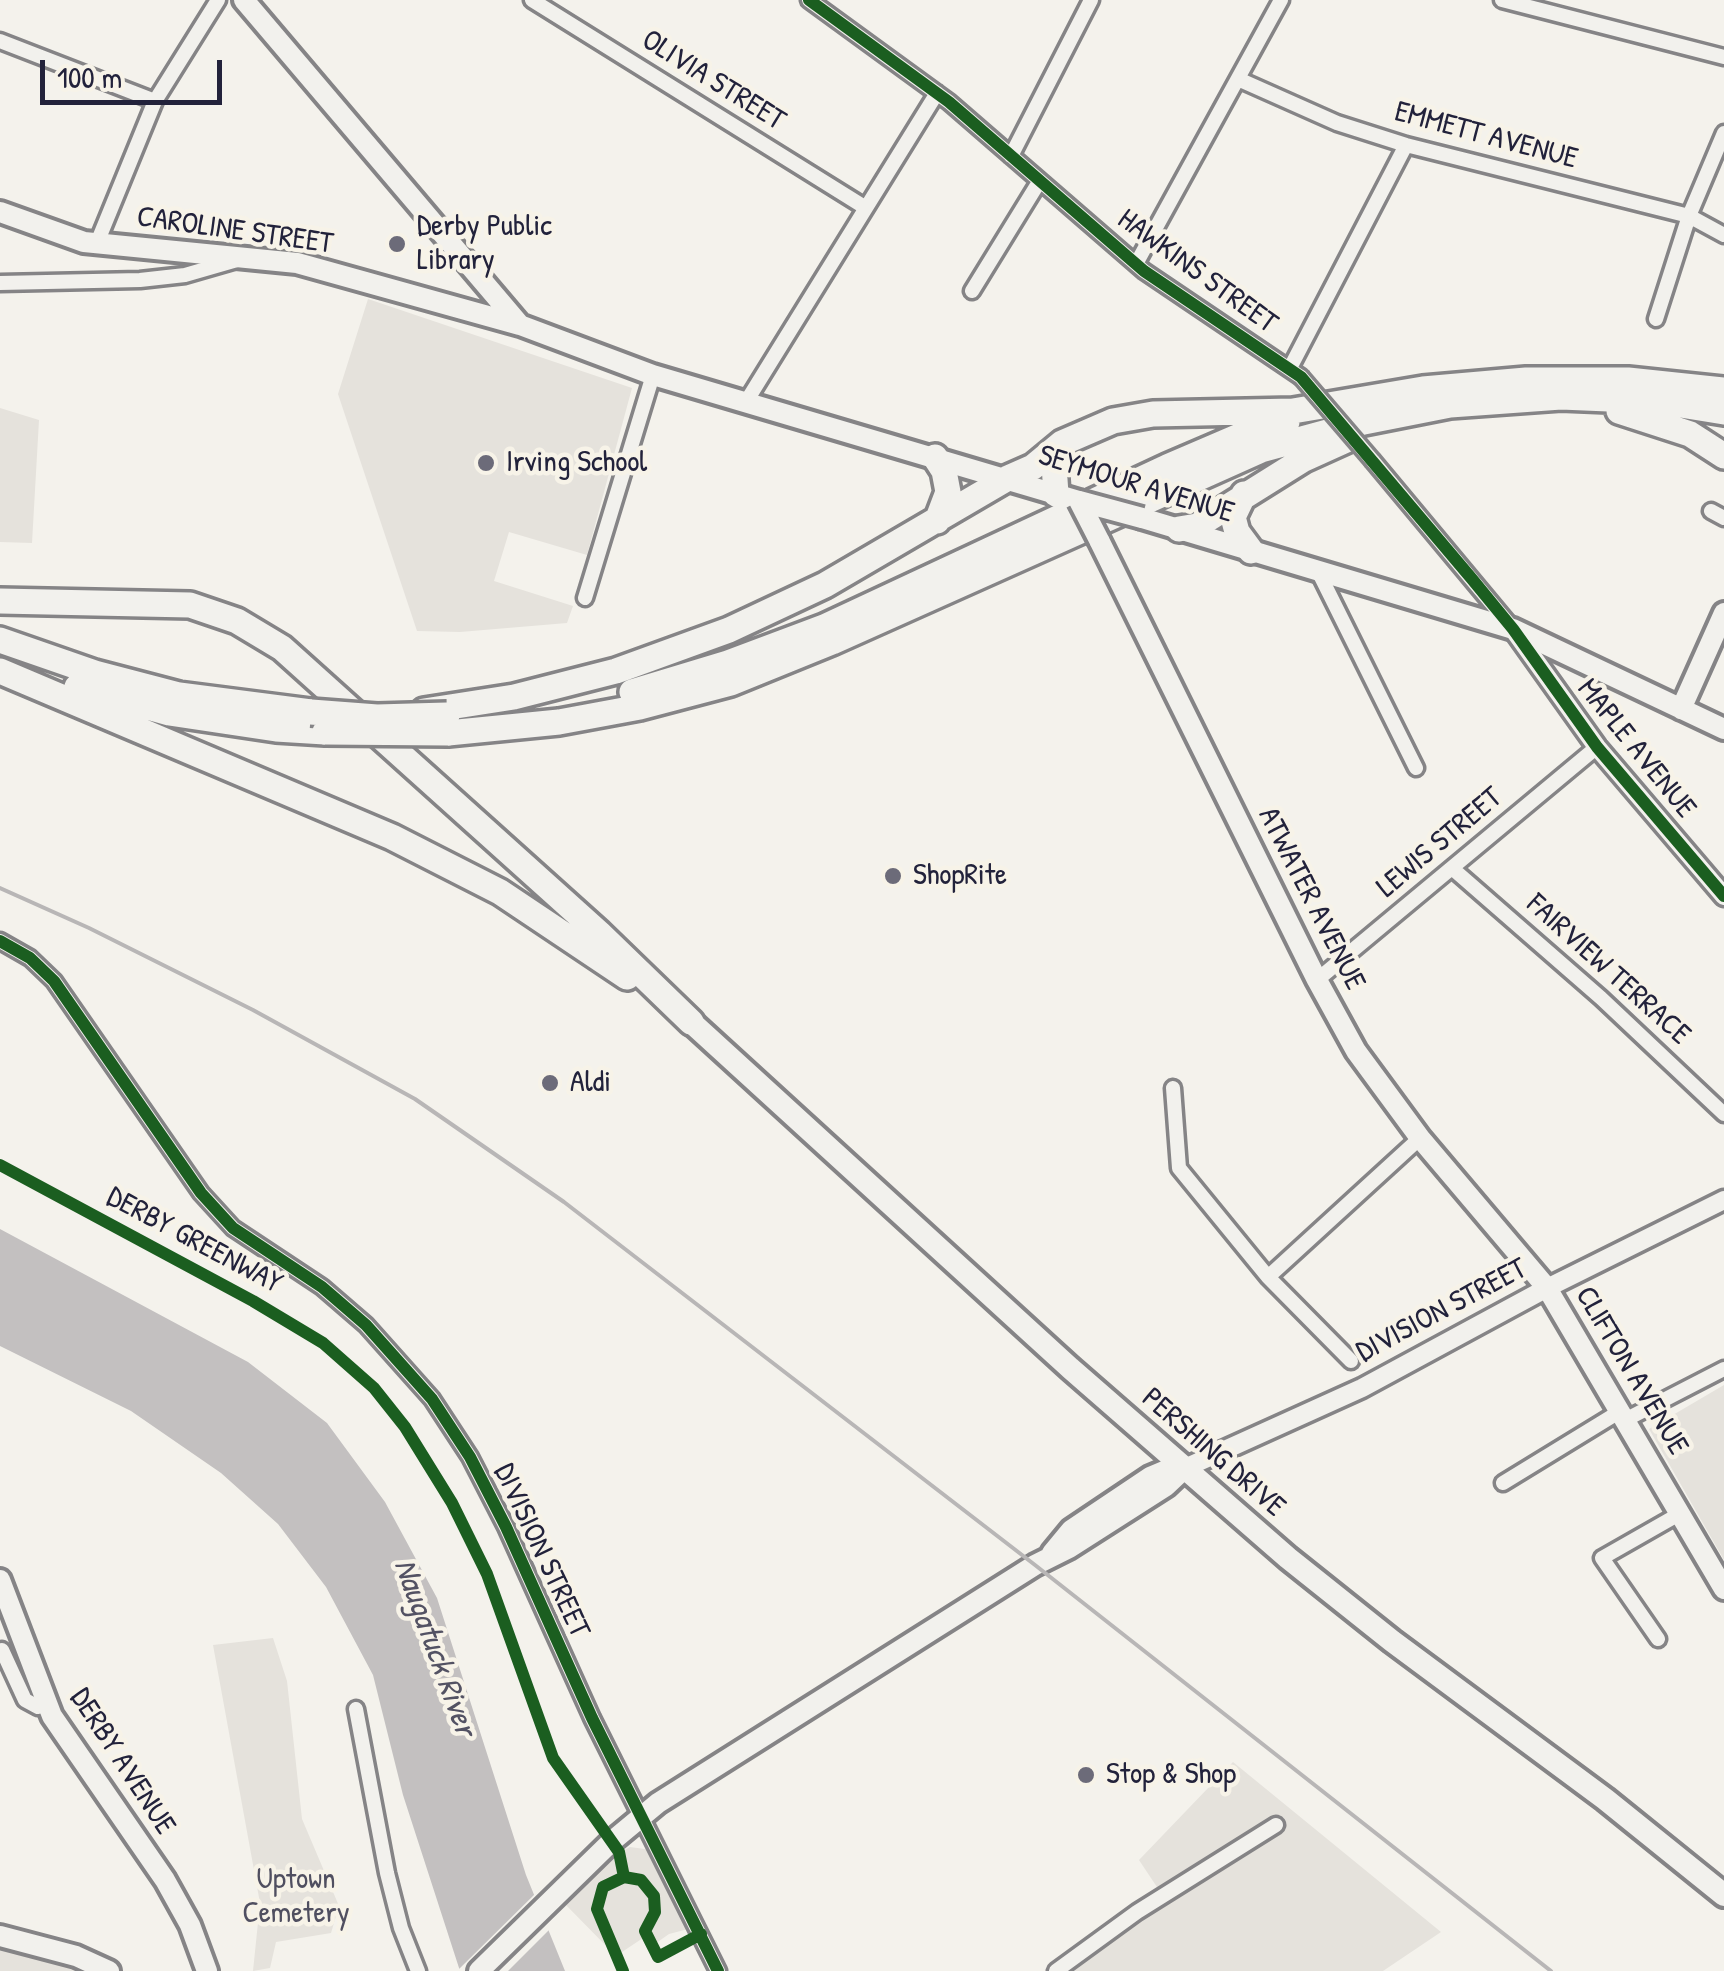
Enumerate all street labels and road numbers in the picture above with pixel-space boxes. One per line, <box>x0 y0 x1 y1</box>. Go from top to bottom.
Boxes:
street label: OLIVIA STREET <box>635 23 791 139</box>
street label: EMMETT AVENUE <box>1391 94 1581 178</box>
street label: CAROLINE STREET <box>135 199 335 263</box>
street label: HAWKINS STREET <box>1110 202 1284 342</box>
street label: SEYMOUR AVENUE <box>1034 438 1238 532</box>
street label: MAPLE AVENUE <box>1569 672 1703 826</box>
street label: LEWIS STREET <box>1370 780 1510 906</box>
street label: ATWATER AVENUE <box>1250 802 1372 996</box>
street label: FAIRVIEW TERRACE <box>1519 887 1697 1053</box>
street label: DERBY GREENWAY <box>100 1180 288 1302</box>
street label: DIVISION STREET <box>1351 1251 1533 1371</box>
street label: CLIFTON AVENUE <box>1567 1280 1695 1462</box>
street label: PERSHING DRIVE <box>1134 1381 1292 1525</box>
street label: DIVISION STREET <box>485 1458 597 1644</box>
street label: DERBY AVENUE <box>61 1682 183 1842</box>

